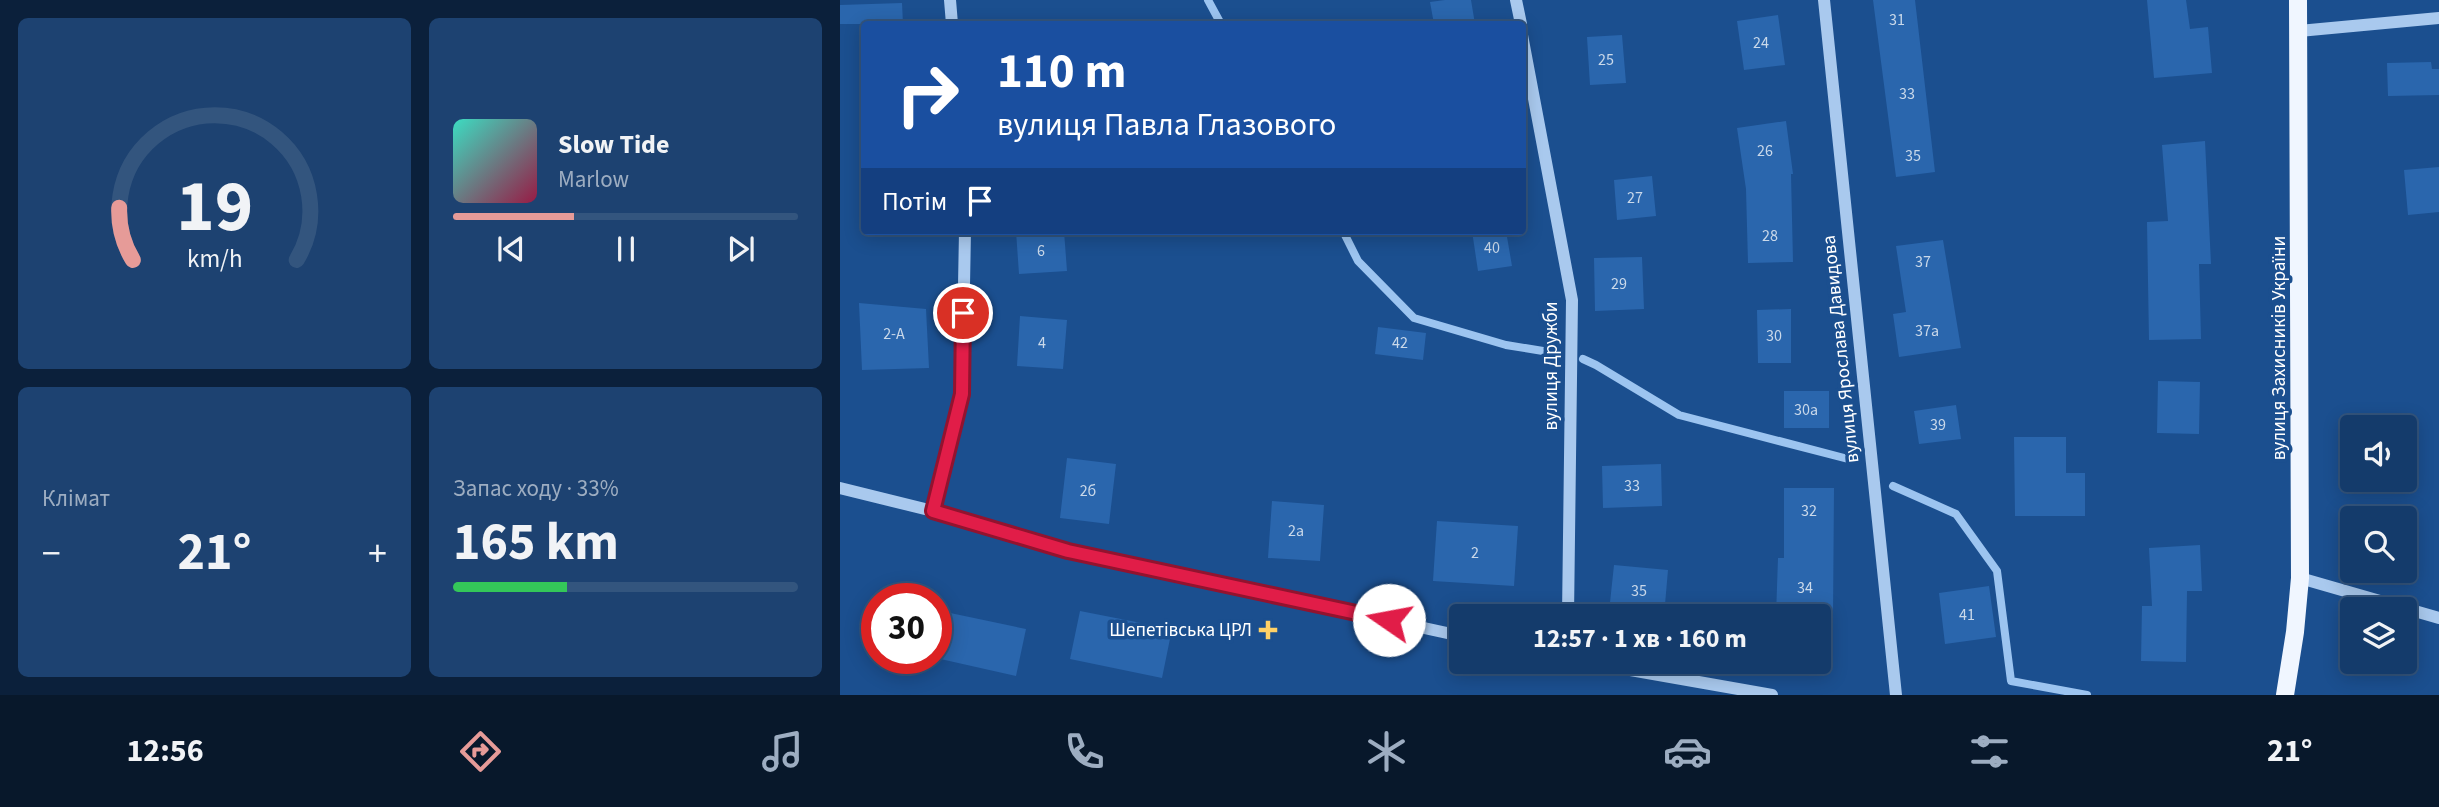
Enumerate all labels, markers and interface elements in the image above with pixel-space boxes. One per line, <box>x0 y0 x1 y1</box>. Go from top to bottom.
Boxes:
house number: 31 <box>1889 9 1905 31</box>
house number: 24 <box>1753 32 1769 54</box>
text: 110 m <box>997 37 1126 107</box>
icon: right <box>882 49 973 140</box>
house number: 25 <box>1598 49 1614 71</box>
house number: 33 <box>1899 83 1915 105</box>
text: вулиця Павла Глазового <box>997 102 1336 148</box>
text: Slow Tide <box>558 126 669 163</box>
house number: 26 <box>1757 140 1773 162</box>
house number: 35 <box>1905 145 1921 167</box>
text: 19 <box>176 155 253 259</box>
text: Marlow <box>558 163 629 196</box>
icon: arrive <box>961 182 999 220</box>
text: Потім <box>882 183 947 220</box>
house number: 27 <box>1627 187 1643 209</box>
house number: 28 <box>1762 225 1778 247</box>
icon: previous <box>492 230 530 268</box>
icon: pause <box>607 230 645 268</box>
icon: next <box>722 230 760 268</box>
street label: вулиця Ярослава Давидова <box>1816 234 1866 464</box>
street label: вулиця Захисників України <box>2266 236 2293 460</box>
house number: 40 <box>1484 237 1500 259</box>
house number: 6 <box>1037 240 1045 262</box>
text: km/h <box>187 241 242 277</box>
house number: 37 <box>1915 251 1931 273</box>
house number: 29 <box>1611 273 1627 295</box>
pin <box>933 283 993 343</box>
icon: arrive <box>944 294 982 332</box>
street label: вулиця Дружби <box>1538 301 1565 431</box>
house number: 37а <box>1915 320 1939 342</box>
house number: 2-А <box>883 323 905 345</box>
house number: 30 <box>1766 325 1782 347</box>
house number: 4 <box>1038 332 1046 354</box>
house number: 42 <box>1392 332 1408 354</box>
house number: 30а <box>1794 399 1818 421</box>
house number: 39 <box>1930 414 1946 436</box>
map controls <box>2340 415 2417 674</box>
button: sound <box>2340 415 2417 492</box>
text: Запас ходу · 33% <box>453 472 619 505</box>
house number: 33 <box>1624 475 1640 497</box>
house number: 2б <box>1080 480 1096 502</box>
text: Клімат <box>42 482 110 515</box>
house number: 32 <box>1801 500 1817 522</box>
text: 165 km <box>453 506 619 580</box>
button: search <box>2340 506 2417 583</box>
text: 21° <box>178 516 251 590</box>
house number: 2а <box>1288 520 1304 542</box>
text: − <box>42 527 61 581</box>
text: + <box>368 527 387 581</box>
house number: 2 <box>1471 542 1479 564</box>
house number: 34 <box>1797 577 1813 599</box>
house number: 35 <box>1631 580 1647 602</box>
speed limit sign: 30 <box>861 583 952 674</box>
position arrow <box>1352 583 1426 657</box>
button: layers <box>2340 597 2417 674</box>
house number: 41 <box>1959 604 1975 626</box>
place label: Шепетівська ЦРЛ <box>1109 617 1252 644</box>
marker: Шепетівська ЦРЛ <box>1258 620 1278 640</box>
text: 12:57 · 1 хв · 160 m <box>1533 620 1747 657</box>
icon: directions <box>456 727 505 776</box>
icon: music <box>758 727 807 776</box>
icon: phone <box>1060 727 1109 776</box>
icon: climate <box>1362 727 1411 776</box>
icon: car <box>1663 727 1712 776</box>
icon: filters <box>1965 727 2014 776</box>
text: 12:56 <box>126 728 204 774</box>
text: 21° <box>2267 728 2313 774</box>

